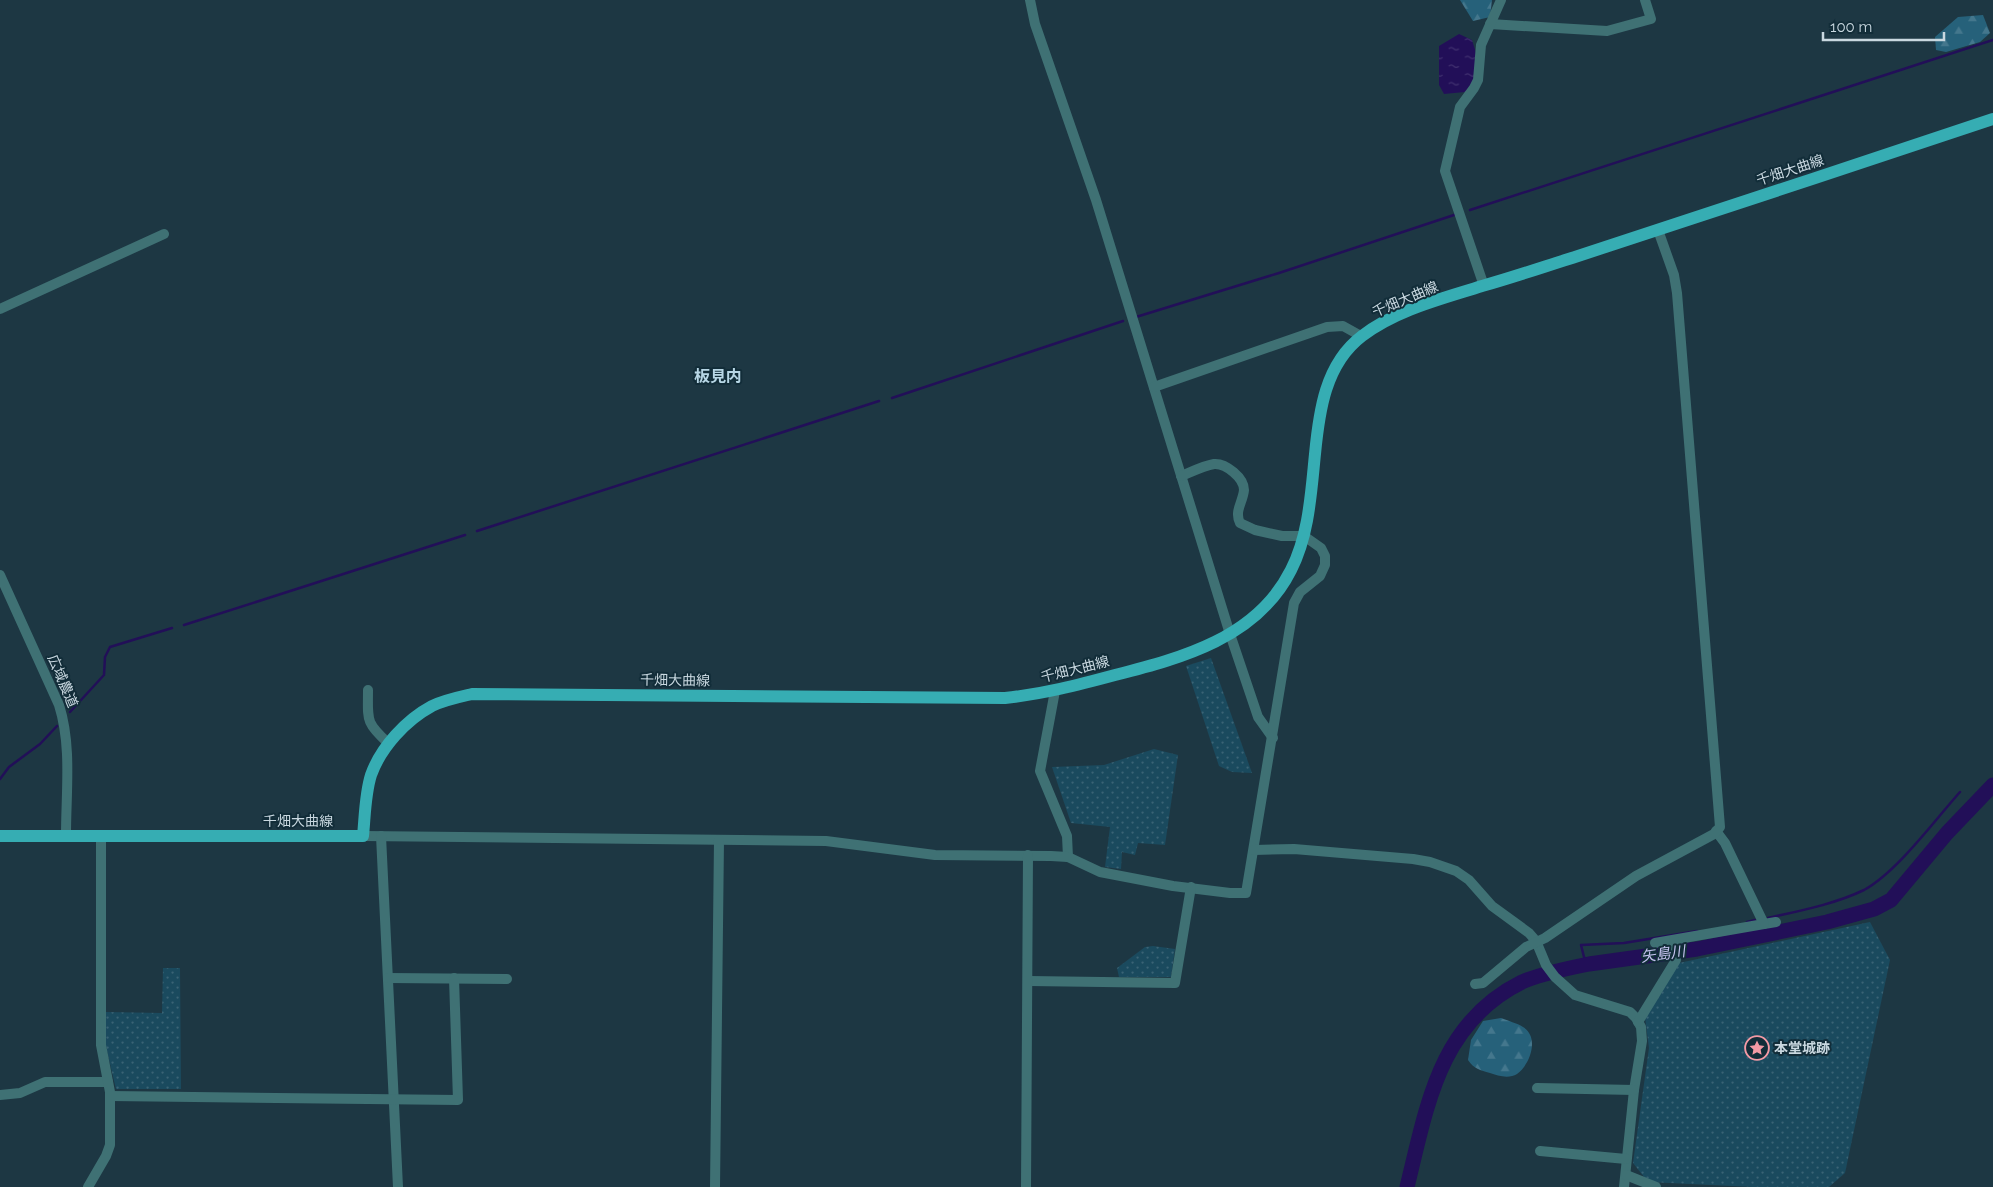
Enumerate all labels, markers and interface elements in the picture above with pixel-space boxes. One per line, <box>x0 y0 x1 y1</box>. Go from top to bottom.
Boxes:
scale bar <box>1823 10 1944 42</box>
text: 100 m <box>1830 18 1872 36</box>
street label: 千畑大曲線 <box>1754 152 1826 188</box>
street label: 千畑大曲線 <box>1370 278 1440 320</box>
district label: 板見内 <box>694 367 742 386</box>
street label: 広域農道 <box>45 652 81 710</box>
street label: 千畑大曲線 <box>1039 653 1111 685</box>
street label: 千畑大曲線 <box>640 671 710 689</box>
street label: 千畑大曲線 <box>263 813 333 829</box>
water label: 矢島川 <box>1639 942 1689 966</box>
place icon: 本堂城跡 <box>1744 1035 1770 1061</box>
place label: 本堂城跡 <box>1774 1040 1830 1056</box>

